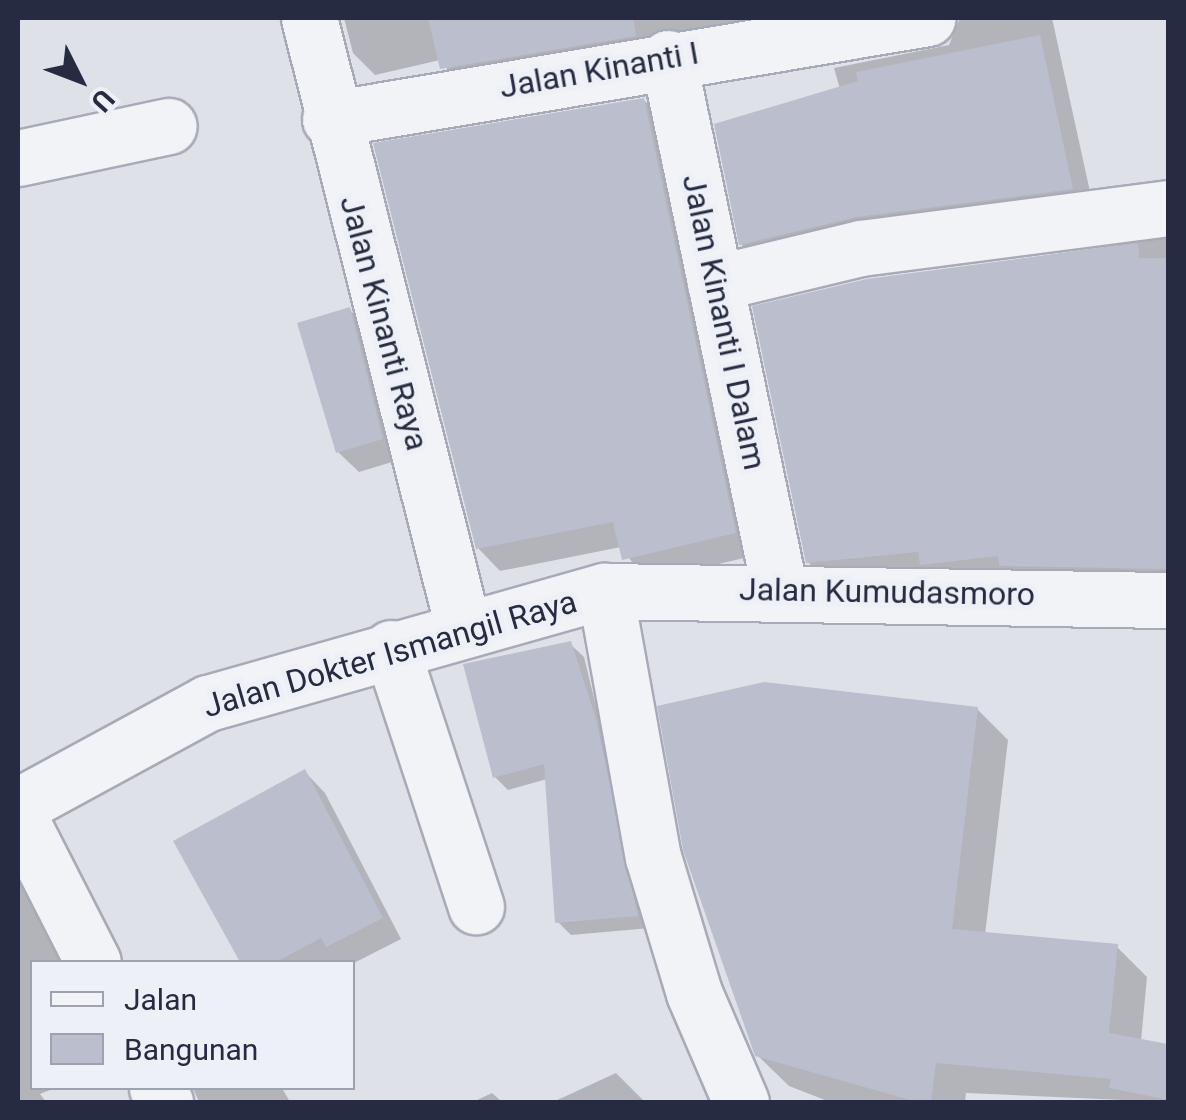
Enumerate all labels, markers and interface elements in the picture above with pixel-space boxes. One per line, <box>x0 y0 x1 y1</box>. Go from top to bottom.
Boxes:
north arrow <box>30 30 130 130</box>
street label: Jalan Kinanti I <box>497 34 701 106</box>
text: U <box>84 83 121 118</box>
street label: Jalan Kinanti I Dalam <box>674 171 774 473</box>
street label: Jalan Kinanti Raya <box>332 192 436 454</box>
street label: Jalan Kumudasmoro <box>739 570 1035 614</box>
street label: Jalan Dokter Ismangil Raya <box>199 582 581 726</box>
legend <box>30 960 355 1090</box>
text: Jalan <box>124 982 197 1017</box>
text: Bangunan <box>124 1032 258 1067</box>

